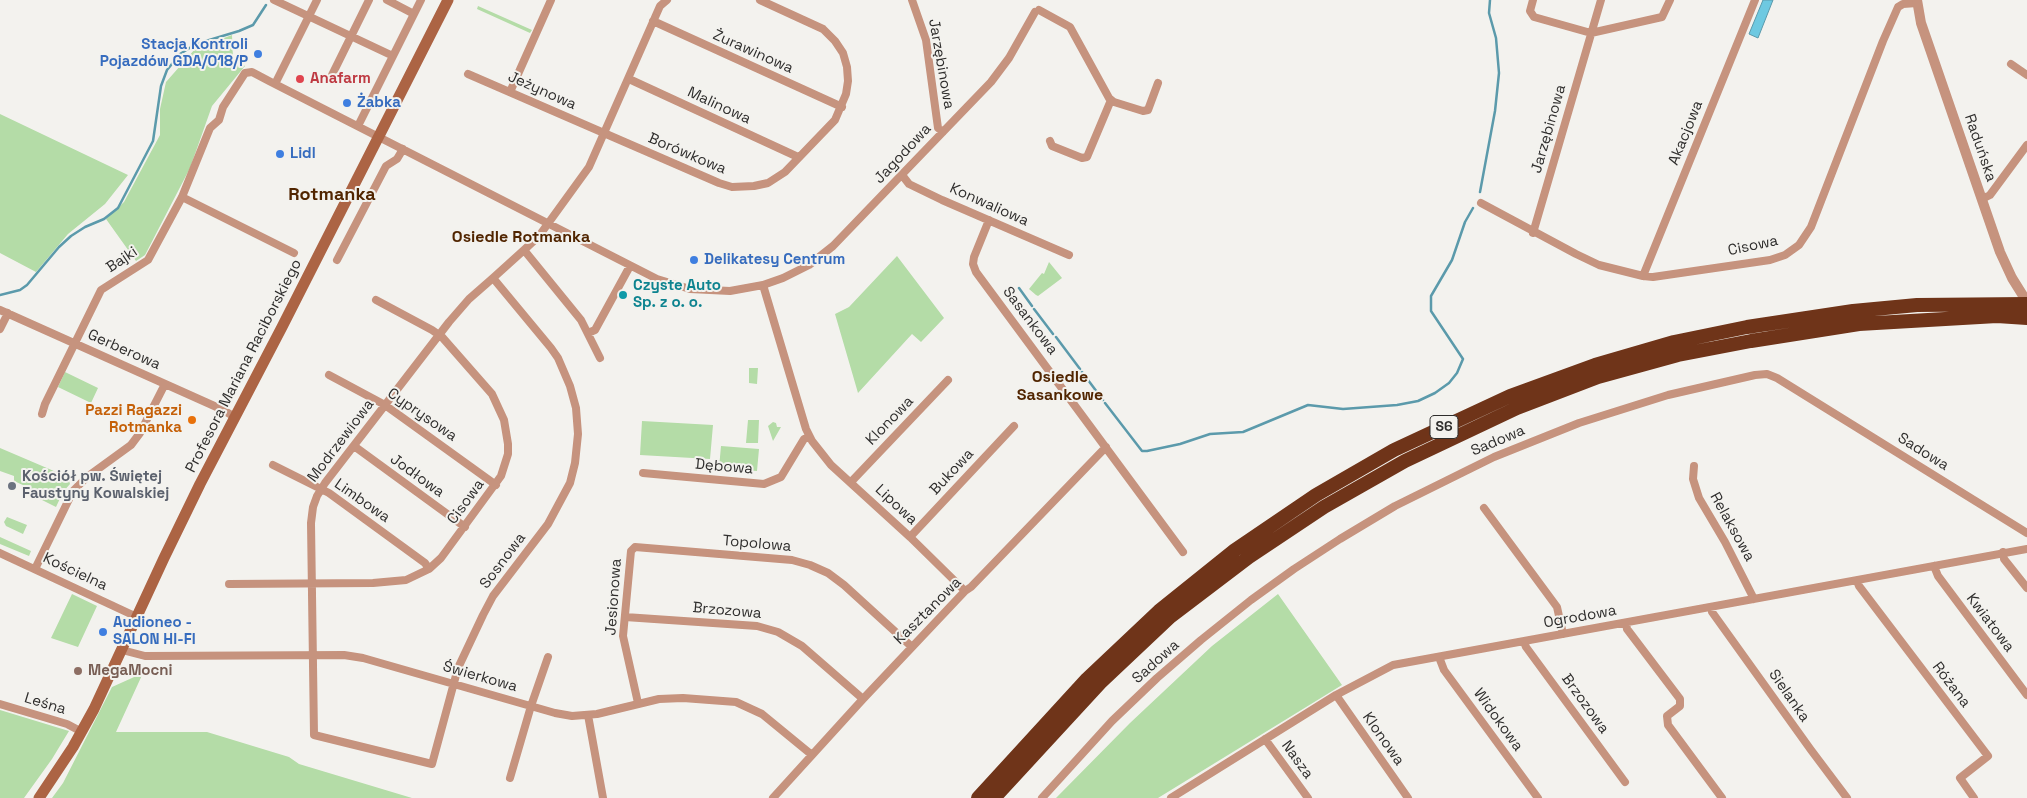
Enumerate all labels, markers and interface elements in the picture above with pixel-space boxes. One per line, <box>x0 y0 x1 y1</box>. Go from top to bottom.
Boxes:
street label: Jarzębinowa <box>924 17 958 111</box>
street label: Żurawinowa <box>710 26 796 78</box>
place label: Stacja Kontroli Pojazdów GDA/018/P <box>100 36 248 71</box>
marker: Stacja Kontroli Pojazdów GDA/018/P <box>252 48 264 60</box>
street label: Jeżynowa <box>505 68 579 114</box>
place label: Anafarm <box>310 70 371 88</box>
marker: Anafarm <box>294 73 306 85</box>
street label: Jarzębinowa <box>1528 83 1570 175</box>
street label: Malinowa <box>684 84 754 128</box>
place label: Żabka <box>357 94 401 112</box>
marker: Żabka <box>341 97 353 109</box>
street label: Akacjowa <box>1665 98 1707 168</box>
street label: Raduńska <box>1960 112 2000 184</box>
street label: Jagodowa <box>871 120 935 188</box>
street label: Borówkowa <box>645 129 729 179</box>
place label: Lidl <box>290 145 316 163</box>
marker: Lidl <box>274 148 286 160</box>
street label: Konwaliowa <box>947 180 1031 230</box>
district label: Rotmanka <box>288 184 376 206</box>
district label: Osiedle Rotmanka <box>452 228 590 248</box>
street label: Cisowa <box>1726 232 1780 260</box>
street label: Bajki <box>103 243 141 277</box>
place label: Delikatesy Centrum <box>704 251 845 269</box>
marker: Delikatesy Centrum <box>688 254 700 266</box>
street label: Profesora Mariana Raciborskiego <box>182 256 306 476</box>
place label: Czyste Auto Sp. z o. o. <box>633 277 721 312</box>
street label: Sasankowa <box>999 283 1061 359</box>
marker: Czyste Auto Sp. z o. o. <box>617 289 629 301</box>
street label: Gerberowa <box>85 326 163 374</box>
district label: Osiedle Sasankowe <box>1017 368 1103 406</box>
street label: Cyprysowa <box>384 384 460 446</box>
street label: Klonowa <box>862 393 918 449</box>
street label: Modrzewiowa <box>304 396 378 486</box>
place label: Pazzi Ragazzi Rotmanka <box>85 402 182 437</box>
marker: Pazzi Ragazzi Rotmanka <box>186 414 198 426</box>
road number: S6 <box>1430 416 1458 438</box>
street label: Sadowa <box>1468 422 1528 460</box>
street label: Sadowa <box>1894 429 1952 475</box>
street label: Bukowa <box>926 445 978 499</box>
street label: Jodłowa <box>386 450 448 502</box>
street label: Dębowa <box>694 456 754 478</box>
place label: Kościół pw. Świętej Faustyny Kowalskiej <box>22 468 169 503</box>
street label: Limbowa <box>331 475 393 527</box>
street label: Cisowa <box>444 476 488 528</box>
marker: Kościół pw. Świętej Faustyny Kowalskiej <box>6 480 18 492</box>
street label: Lipowa <box>871 481 921 529</box>
street label: Relaksowa <box>1706 489 1758 565</box>
street label: Sosnowa <box>476 530 530 592</box>
street label: Topolowa <box>722 532 792 556</box>
street label: Kościelna <box>40 549 110 595</box>
street label: Jesionowa <box>602 558 626 636</box>
street label: Kasztanowa <box>891 574 965 648</box>
street label: Kwiatowa <box>1962 590 2018 656</box>
street label: Brzozowa <box>692 599 762 623</box>
street label: Ogrodowa <box>1542 602 1618 632</box>
place label: Audioneo - SALON HI-FI <box>113 614 196 649</box>
marker: Audioneo - SALON HI-FI <box>97 626 109 638</box>
street label: Sadowa <box>1129 636 1183 688</box>
street label: Świerkowa <box>441 658 519 696</box>
street label: Różana <box>1928 659 1974 711</box>
place label: MegaMocni <box>88 662 173 680</box>
marker: MegaMocni <box>72 665 84 677</box>
street label: Sielanka <box>1764 666 1814 726</box>
street label: Brzozowa <box>1557 671 1613 737</box>
street label: Widokowa <box>1469 685 1527 755</box>
street label: Leśna <box>22 689 68 719</box>
street label: Klonowa <box>1358 709 1408 769</box>
street label: Nasza <box>1277 737 1317 783</box>

